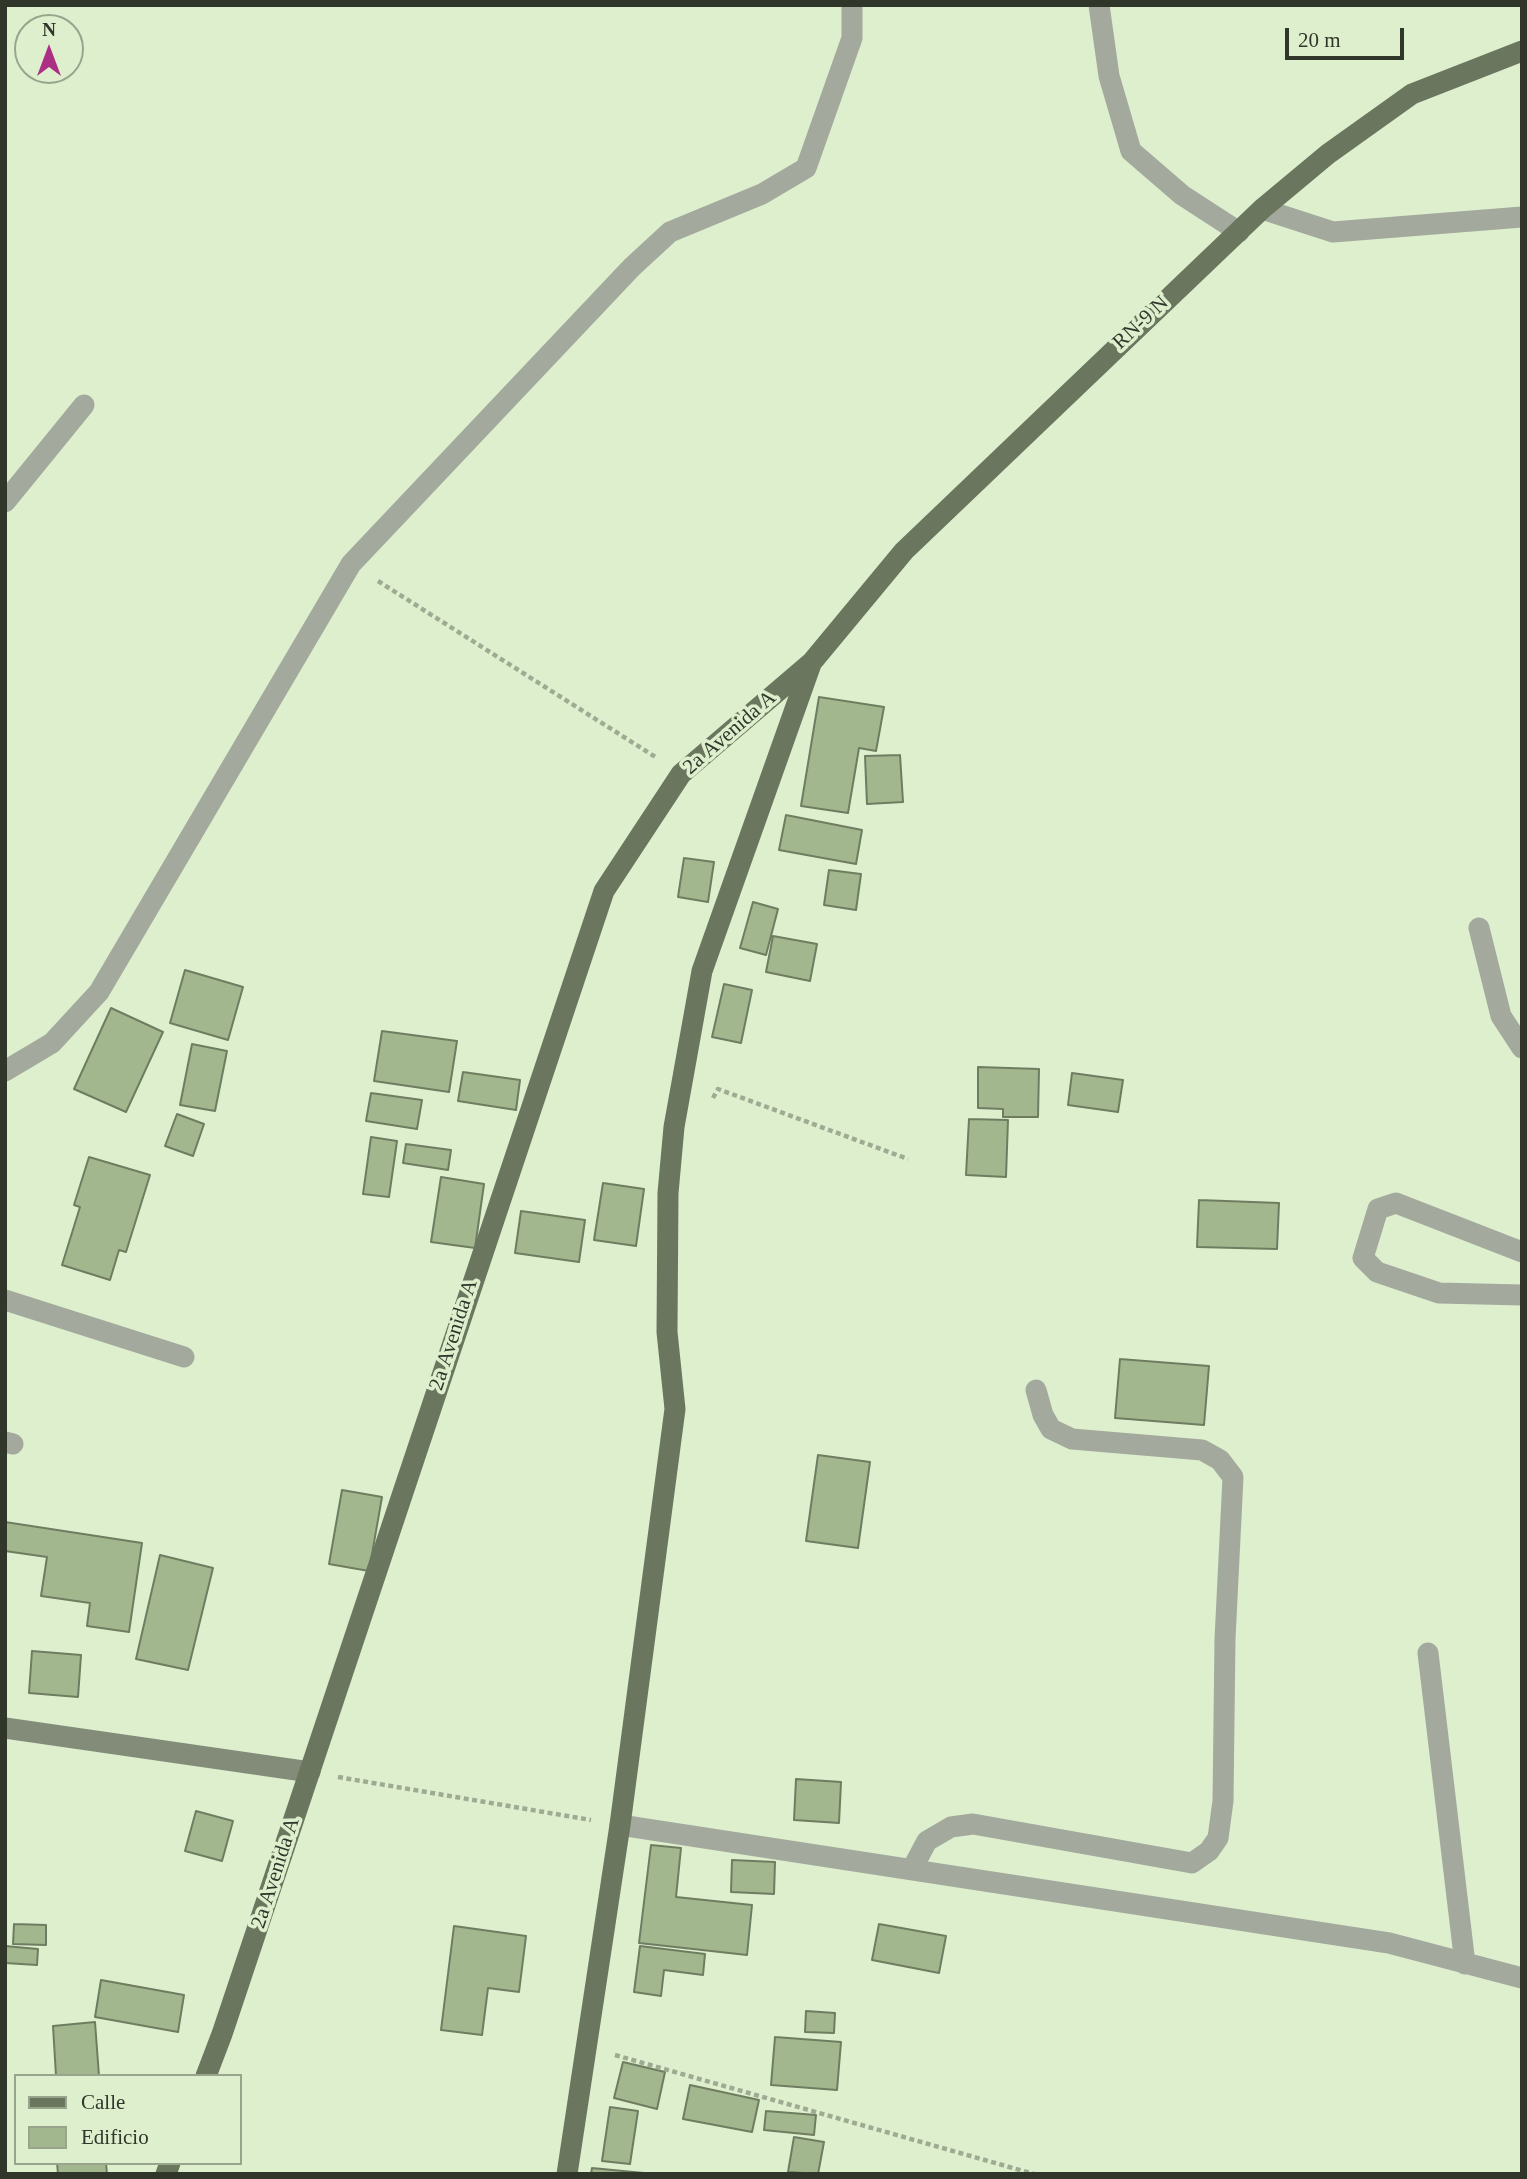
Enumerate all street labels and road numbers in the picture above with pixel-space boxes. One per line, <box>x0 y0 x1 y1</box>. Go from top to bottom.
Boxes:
street label: RN-9 N <box>1108 291 1174 355</box>
street label: 2a Avenida A <box>678 686 782 780</box>
street label: 2a Avenida A <box>424 1276 484 1394</box>
street label: 2a Avenida A <box>246 1814 306 1932</box>

